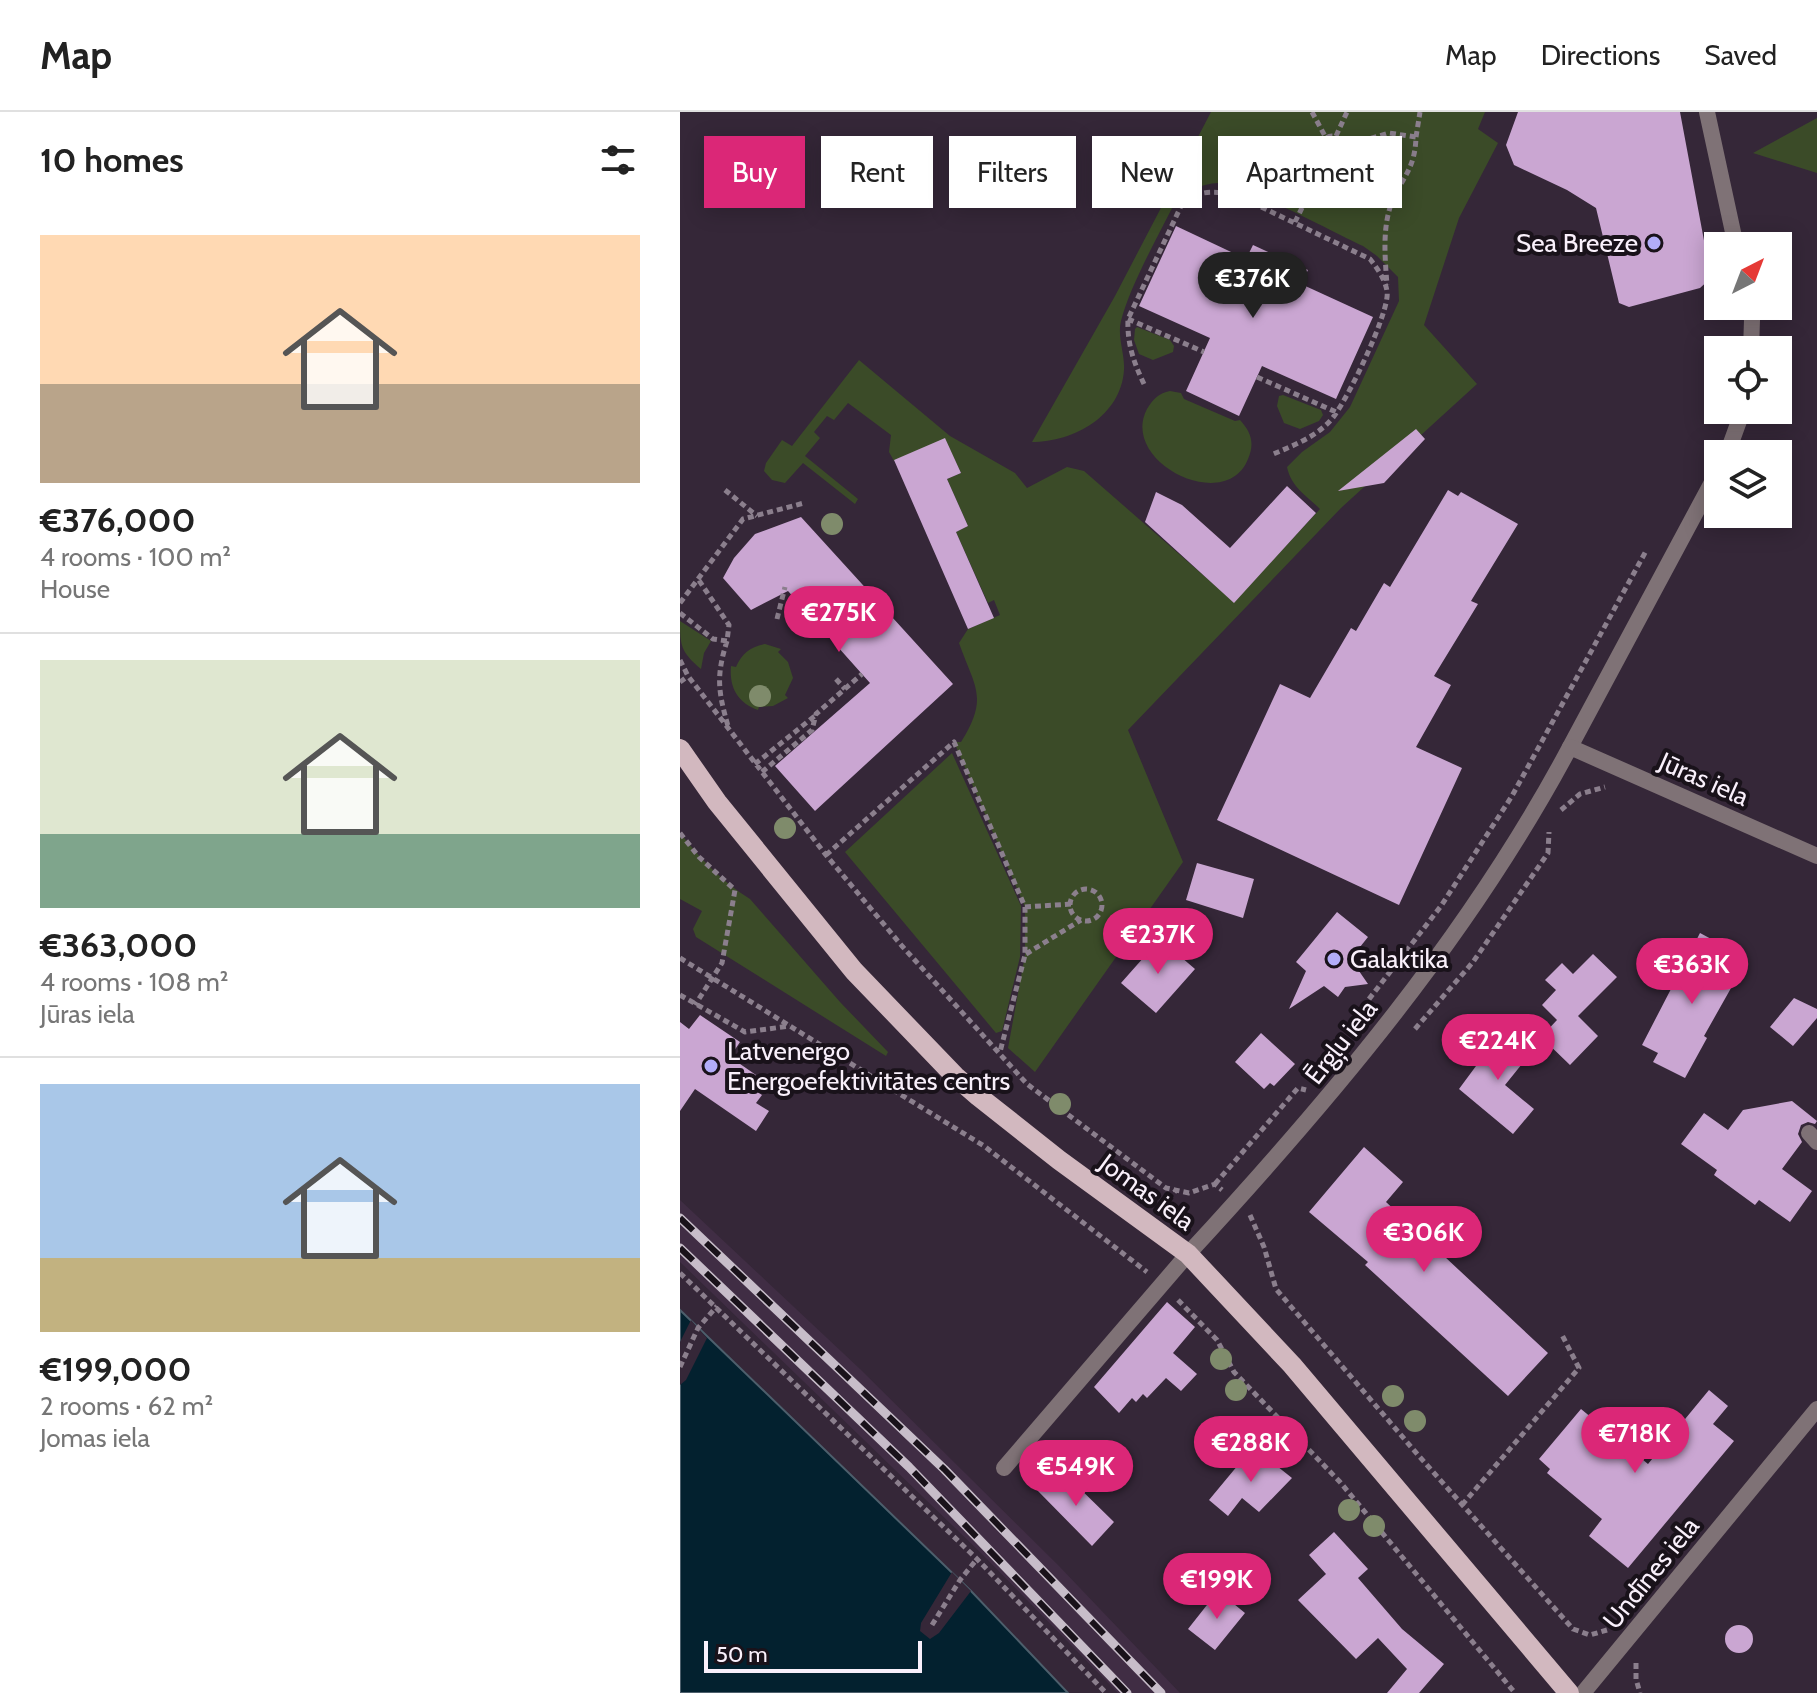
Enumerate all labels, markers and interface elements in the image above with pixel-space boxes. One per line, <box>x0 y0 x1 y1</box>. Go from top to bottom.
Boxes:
text: Map <box>40 32 112 79</box>
text: Map <box>1445 38 1497 72</box>
text: Directions <box>1541 38 1660 72</box>
text: Saved <box>1704 38 1777 72</box>
chip: Buy <box>704 136 805 208</box>
chip: Rent <box>821 136 933 208</box>
chip: Filters <box>949 136 1076 208</box>
chip: New <box>1092 136 1202 208</box>
chip: Apartment <box>1218 136 1402 208</box>
icon: filters <box>596 138 640 182</box>
text: 10 homes <box>40 139 184 181</box>
place label: Sea Breeze <box>1516 227 1638 259</box>
north arrow <box>1704 232 1792 320</box>
map controls <box>1704 232 1792 528</box>
marker: Sea Breeze <box>1645 234 1663 252</box>
pin: €376K <box>1197 252 1309 320</box>
text: €376K <box>1216 262 1290 294</box>
icon: home <box>268 287 412 431</box>
button: locate <box>1704 336 1792 424</box>
button: layers <box>1704 440 1792 528</box>
text: €376,000 <box>40 499 195 541</box>
text: 4 rooms · 100 m² <box>40 541 231 573</box>
text: House <box>40 573 110 605</box>
pin: €275K <box>783 586 895 654</box>
text: €275K <box>802 596 876 628</box>
icon: home <box>268 712 412 856</box>
street label: Jūras iela <box>1653 745 1754 813</box>
pin: €237K <box>1102 908 1214 976</box>
text: €237K <box>1121 918 1195 950</box>
text: €363,000 <box>40 924 197 966</box>
pin: €363K <box>1636 938 1748 1006</box>
place label: Galaktika <box>1350 943 1449 975</box>
text: €363K <box>1654 948 1730 980</box>
marker: Galaktika <box>1325 950 1343 968</box>
text: 4 rooms · 108 m² <box>40 966 228 998</box>
street label: Ērgļu iela <box>1298 993 1385 1091</box>
text: Jūras iela <box>40 998 135 1030</box>
pin: €224K <box>1442 1014 1554 1082</box>
text: €224K <box>1460 1024 1536 1056</box>
place label: Latvenergo Energoefektivitātes centrs <box>727 1035 1011 1097</box>
marker: Latvenergo Energoefektivitātes centrs <box>702 1057 720 1075</box>
icon: home <box>268 1136 412 1280</box>
street label: Jomas iela <box>1092 1146 1201 1238</box>
pin: €306K <box>1368 1206 1480 1274</box>
text: €306K <box>1384 1216 1464 1248</box>
text: €199,000 <box>40 1348 192 1390</box>
text: 2 rooms · 62 m² <box>40 1390 213 1422</box>
pin: €718K <box>1579 1407 1691 1475</box>
pin: €288K <box>1195 1416 1307 1484</box>
text: €718K <box>1599 1417 1671 1449</box>
text: Jomas iela <box>40 1422 150 1454</box>
text: €288K <box>1212 1426 1290 1458</box>
pin: €549K <box>1020 1440 1132 1508</box>
text: €549K <box>1037 1450 1115 1482</box>
street label: Undīnes iela <box>1596 1510 1706 1635</box>
pin: €199K <box>1161 1553 1273 1621</box>
text: €199K <box>1181 1563 1253 1595</box>
scale bar <box>704 1637 922 1673</box>
text: 50 m <box>716 1641 768 1668</box>

